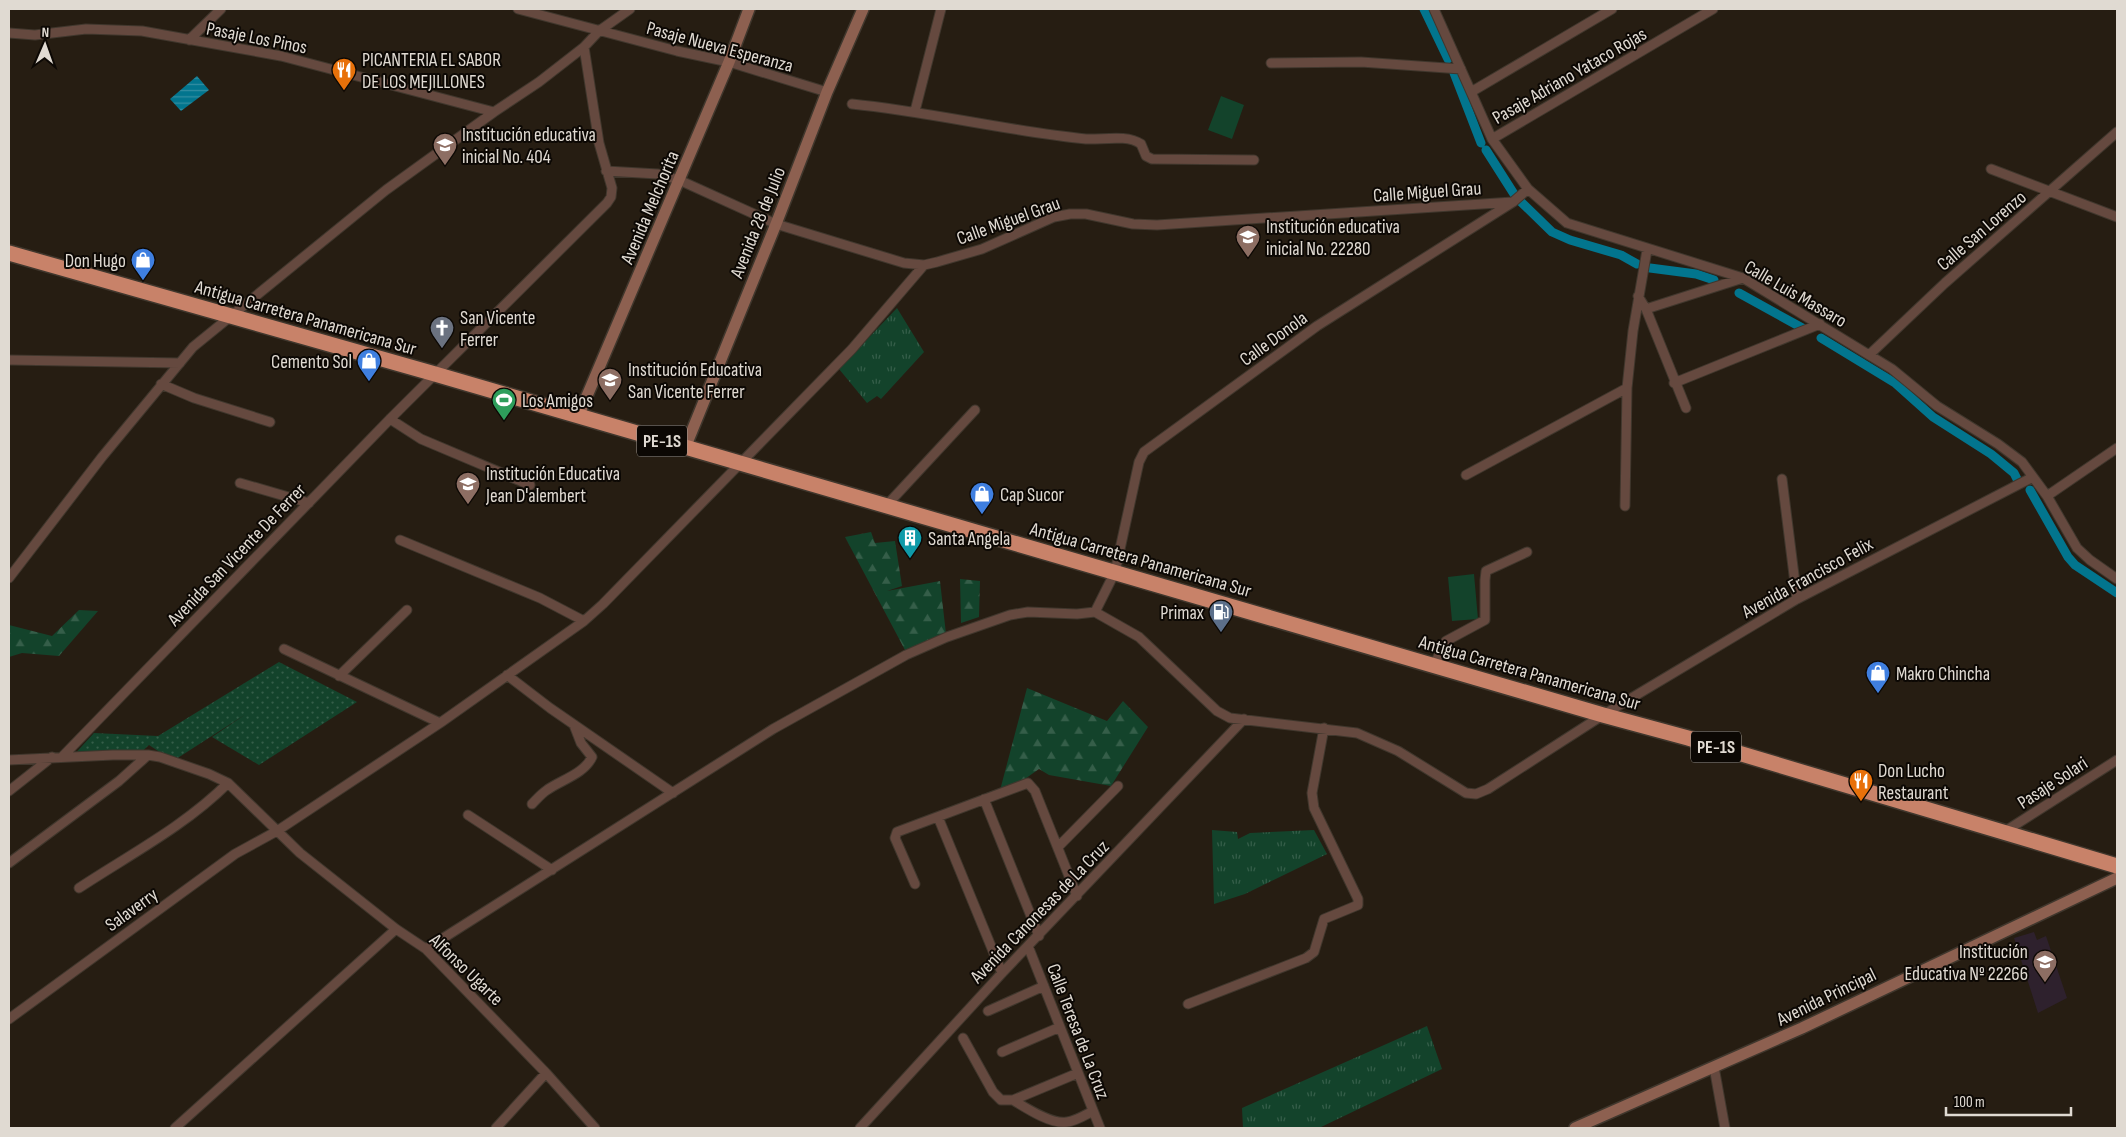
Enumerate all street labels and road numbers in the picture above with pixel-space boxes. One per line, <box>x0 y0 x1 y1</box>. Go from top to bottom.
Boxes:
street label: Pasaje Los Pinos <box>204 17 309 60</box>
street label: Pasaje Nueva Esperanza <box>644 17 795 78</box>
street label: Pasaje Adriano Yataco Rojas <box>1489 23 1651 130</box>
street label: Avenida Melchorita <box>616 148 685 269</box>
street label: Avenida 28 de Julio <box>725 164 791 282</box>
street label: Calle Miguel Grau <box>1372 177 1482 208</box>
street label: Calle San Lorenzo <box>1933 186 2031 276</box>
street label: Calle Miguel Grau <box>954 192 1063 251</box>
street label: Calle Luis Massaro <box>1740 256 1851 333</box>
street label: Antigua Carretera Panamericana Sur <box>191 276 419 361</box>
street label: Calle Donola <box>1236 307 1312 371</box>
road number: PE-1S <box>637 426 687 456</box>
street label: Avenida San Vicente De Ferrer <box>162 479 311 632</box>
street label: Antigua Carretera Panamericana Sur <box>1026 518 1254 603</box>
street label: Avenida Francisco Felix <box>1737 533 1877 624</box>
street label: Antigua Carretera Panamericana Sur <box>1415 631 1643 716</box>
road number: PE-1S <box>1691 732 1741 762</box>
street label: Pasaje Solari <box>2013 752 2092 814</box>
street label: Avenida Canonesas de La Cruz <box>965 836 1114 989</box>
street label: Salaverry <box>101 883 163 937</box>
street label: Alfonso Ugarte <box>424 929 508 1011</box>
street label: Calle Teresa de La Cruz <box>1041 961 1114 1103</box>
street label: Avenida Principal <box>1772 963 1880 1032</box>

